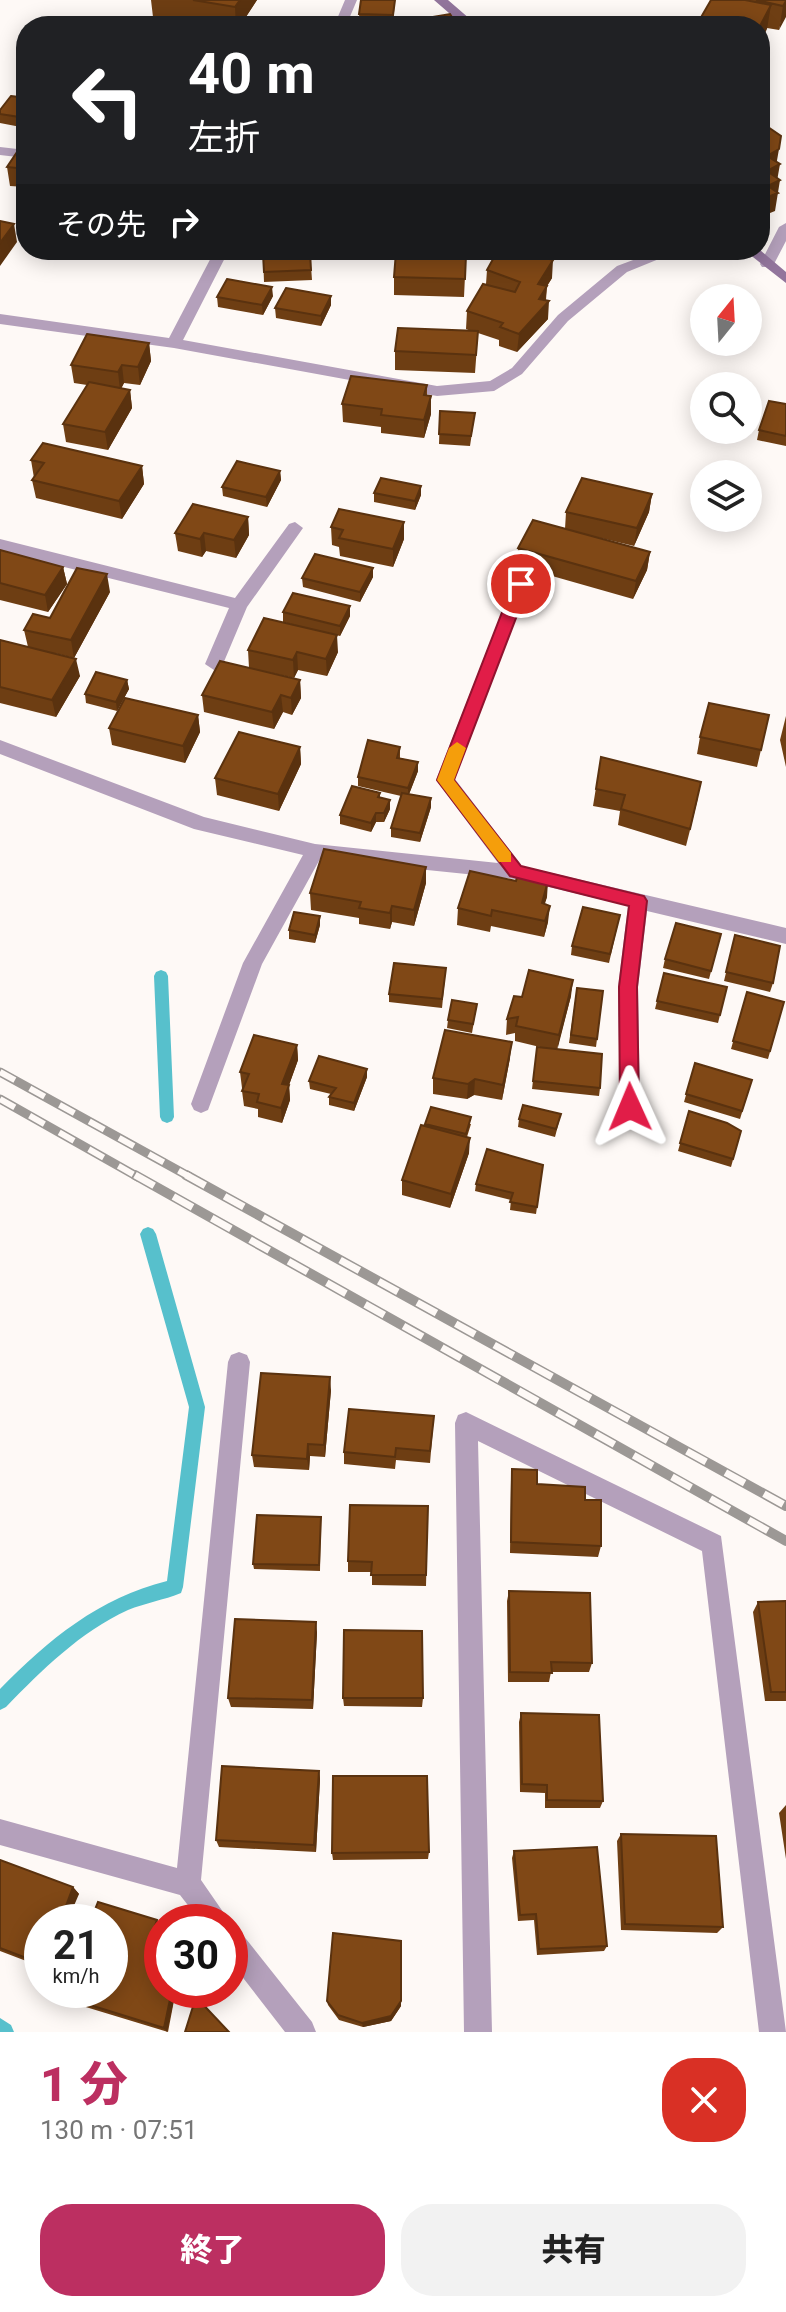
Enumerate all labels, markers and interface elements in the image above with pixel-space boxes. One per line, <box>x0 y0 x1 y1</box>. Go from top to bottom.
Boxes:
text: 40 m <box>188 41 315 107</box>
icon: left <box>56 48 160 152</box>
text: 左折 <box>188 117 260 159</box>
icon: right <box>162 200 206 244</box>
text: その先 <box>56 207 146 242</box>
north arrow <box>690 284 762 356</box>
map controls <box>690 284 762 532</box>
button: search <box>690 372 762 444</box>
button: layers <box>690 460 762 532</box>
pin <box>487 550 555 618</box>
icon: arrive <box>499 562 543 606</box>
position arrow <box>588 1065 672 1149</box>
speed limit sign: 30 <box>144 1904 248 2008</box>
text: 21 <box>53 1922 99 1969</box>
text: km/h <box>53 1964 99 1988</box>
text: 1 分 <box>40 2056 128 2113</box>
button: close <box>662 2058 746 2142</box>
text: 130 m · 07:51 <box>40 2115 198 2145</box>
button: 終了 <box>40 2204 385 2296</box>
button: 共有 <box>401 2204 746 2296</box>

